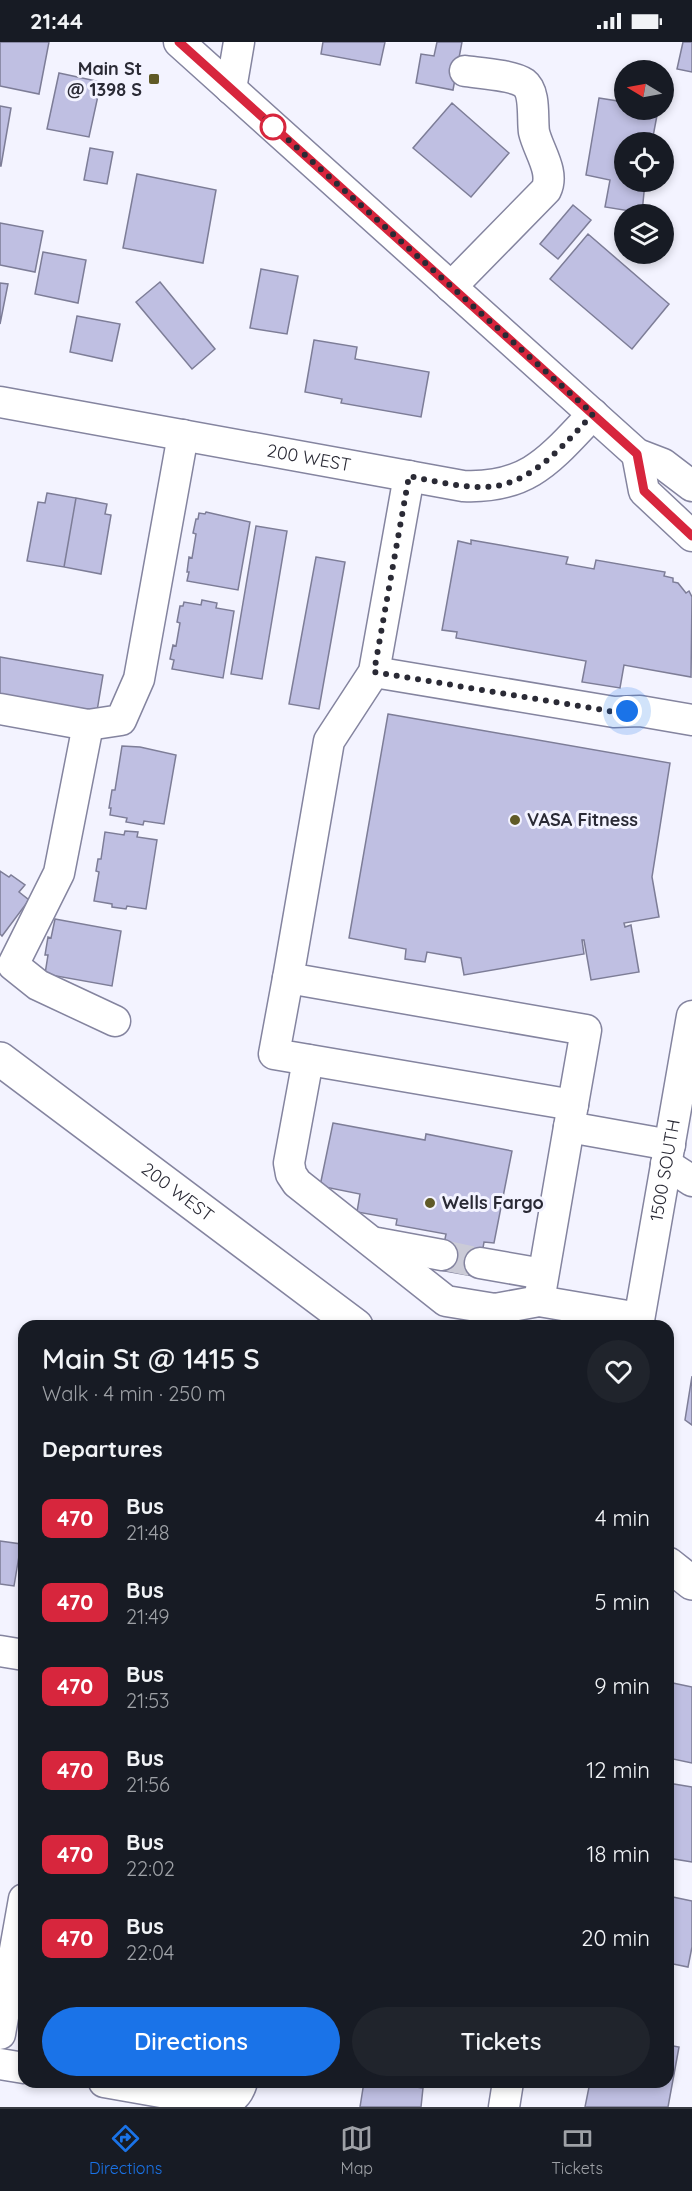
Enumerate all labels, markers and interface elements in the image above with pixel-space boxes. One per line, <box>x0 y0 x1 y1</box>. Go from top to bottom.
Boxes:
text: 21:44 <box>30 7 83 35</box>
place label: Main St @ 1398 S <box>67 57 142 101</box>
north arrow <box>614 60 674 120</box>
map controls <box>614 60 674 264</box>
marker: Main St @ 1398 S <box>147 72 161 86</box>
unlabelled marker <box>260 114 286 140</box>
button: locate <box>614 132 674 192</box>
button: layers <box>614 204 674 264</box>
street label: 200 WEST <box>265 439 353 476</box>
your location <box>612 696 642 726</box>
place label: VASA Fitness <box>527 808 638 831</box>
marker: VASA Fitness <box>508 813 522 827</box>
street label: 1500 SOUTH <box>644 1117 685 1223</box>
street label: 200 WEST <box>137 1157 219 1227</box>
place label: Wells Fargo <box>442 1191 544 1214</box>
marker: Wells Fargo <box>423 1196 437 1210</box>
button: heart <box>587 1340 650 1403</box>
text: Main St @ 1415 S <box>42 1341 260 1376</box>
text: Walk · 4 min · 250 m <box>42 1381 226 1406</box>
text: Departures <box>42 1435 163 1463</box>
text: Bus <box>126 1492 164 1520</box>
text: 4 min <box>595 1504 650 1532</box>
text: 470 <box>57 1505 93 1531</box>
text: 21:48 <box>126 1520 170 1545</box>
text: Bus <box>126 1576 164 1604</box>
text: 5 min <box>595 1588 650 1616</box>
text: 470 <box>57 1589 93 1615</box>
text: 21:49 <box>126 1604 170 1629</box>
text: Bus <box>126 1660 164 1688</box>
text: 9 min <box>594 1672 650 1700</box>
text: 470 <box>57 1673 93 1699</box>
text: 21:53 <box>126 1688 170 1713</box>
text: Bus <box>126 1744 164 1772</box>
text: 12 min <box>586 1756 650 1784</box>
text: 470 <box>57 1757 93 1783</box>
text: 21:56 <box>126 1772 170 1797</box>
text: Bus <box>126 1828 164 1856</box>
text: 18 min <box>586 1840 650 1868</box>
text: 470 <box>57 1841 93 1867</box>
text: 22:02 <box>126 1856 175 1881</box>
text: Bus <box>126 1912 164 1940</box>
text: 20 min <box>581 1924 650 1952</box>
text: 470 <box>57 1925 93 1951</box>
text: 22:04 <box>126 1940 174 1965</box>
button: Directions <box>42 2007 340 2076</box>
button: Tickets <box>352 2007 650 2076</box>
tab: Directions <box>89 2122 162 2178</box>
tab: Map <box>340 2122 373 2178</box>
tab: Tickets <box>551 2122 603 2178</box>

